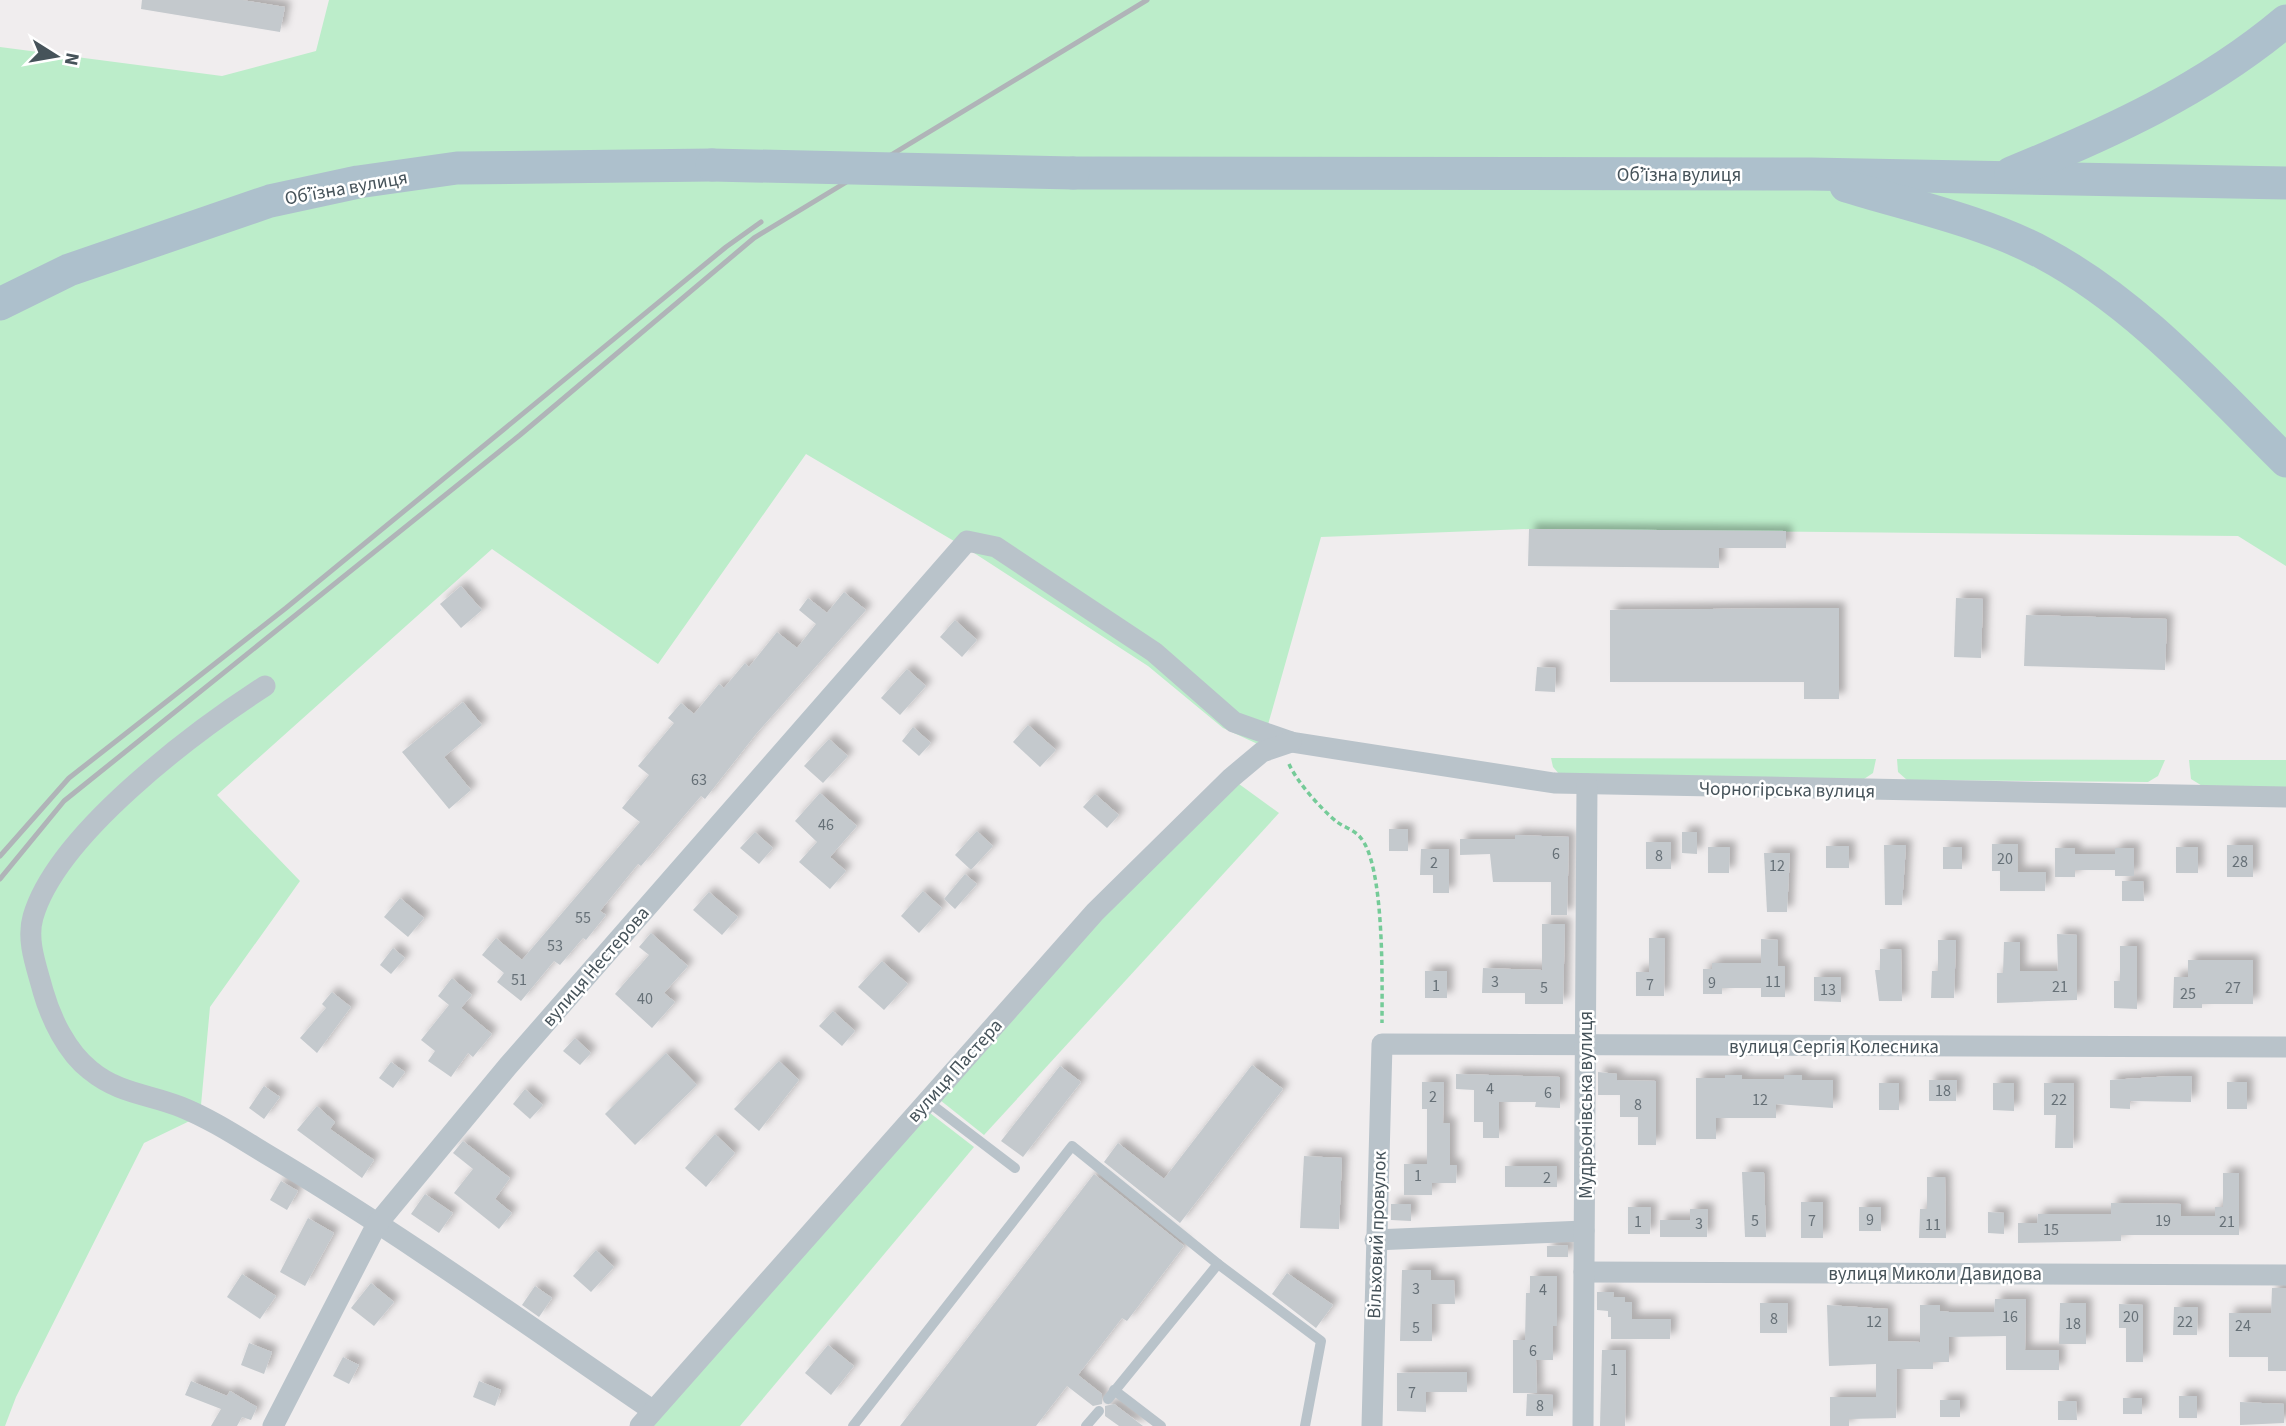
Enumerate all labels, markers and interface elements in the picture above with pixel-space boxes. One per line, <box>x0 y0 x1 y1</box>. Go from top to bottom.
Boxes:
north arrow <box>21 21 91 91</box>
text: N <box>57 50 86 68</box>
street label: Обʼїзна вулиця <box>1617 162 1741 189</box>
street label: Обʼїзна вулиця <box>283 164 410 213</box>
house number: 63 <box>691 769 707 791</box>
street label: Чорногірська вулиця <box>1699 775 1875 806</box>
house number: 46 <box>818 814 834 836</box>
house number: 6 <box>1552 843 1560 865</box>
house number: 8 <box>1655 845 1663 867</box>
house number: 20 <box>1997 848 2013 870</box>
house number: 28 <box>2232 851 2248 873</box>
house number: 2 <box>1430 852 1438 874</box>
house number: 12 <box>1769 855 1785 877</box>
street label: вулиця Нестерова <box>536 901 656 1033</box>
house number: 55 <box>575 907 591 929</box>
house number: 53 <box>547 935 563 957</box>
house number: 51 <box>511 969 527 991</box>
house number: 3 <box>1491 971 1499 993</box>
house number: 11 <box>1765 971 1781 993</box>
house number: 9 <box>1708 972 1716 994</box>
house number: 7 <box>1646 974 1654 996</box>
house number: 1 <box>1432 975 1440 997</box>
house number: 21 <box>2052 976 2068 998</box>
house number: 5 <box>1540 977 1548 999</box>
house number: 27 <box>2225 977 2241 999</box>
house number: 13 <box>1820 979 1836 1001</box>
house number: 25 <box>2180 983 2196 1005</box>
house number: 40 <box>637 988 653 1010</box>
street label: Мудрьонівська вулиця <box>1573 1011 1600 1199</box>
street label: вулиця Пастера <box>901 1013 1009 1129</box>
street label: вулиця Сергія Колесника <box>1729 1034 1939 1061</box>
house number: 4 <box>1486 1078 1494 1100</box>
house number: 18 <box>1935 1080 1951 1102</box>
house number: 6 <box>1544 1082 1552 1104</box>
house number: 2 <box>1429 1086 1437 1108</box>
house number: 12 <box>1752 1089 1768 1111</box>
house number: 22 <box>2051 1089 2067 1111</box>
house number: 8 <box>1634 1094 1642 1116</box>
street label: Вільховий провулок <box>1361 1150 1394 1319</box>
house number: 1 <box>1414 1165 1422 1187</box>
house number: 2 <box>1543 1167 1551 1189</box>
house number: 9 <box>1866 1209 1874 1231</box>
house number: 5 <box>1751 1210 1759 1232</box>
house number: 7 <box>1808 1210 1816 1232</box>
house number: 19 <box>2155 1210 2171 1232</box>
house number: 1 <box>1634 1211 1642 1233</box>
house number: 21 <box>2219 1211 2235 1233</box>
house number: 3 <box>1695 1213 1703 1235</box>
house number: 11 <box>1925 1214 1941 1236</box>
house number: 15 <box>2043 1219 2059 1241</box>
street label: вулиця Миколи Давидова <box>1828 1261 2042 1288</box>
house number: 3 <box>1412 1278 1420 1300</box>
house number: 4 <box>1539 1279 1547 1301</box>
house number: 16 <box>2002 1306 2018 1328</box>
house number: 20 <box>2123 1306 2139 1328</box>
house number: 8 <box>1770 1308 1778 1330</box>
house number: 12 <box>1866 1311 1882 1333</box>
house number: 22 <box>2177 1311 2193 1333</box>
house number: 18 <box>2065 1313 2081 1335</box>
house number: 24 <box>2235 1315 2251 1337</box>
house number: 5 <box>1412 1317 1420 1339</box>
house number: 6 <box>1529 1340 1537 1362</box>
house number: 1 <box>1610 1359 1618 1381</box>
house number: 7 <box>1408 1382 1416 1404</box>
house number: 8 <box>1536 1395 1544 1417</box>

